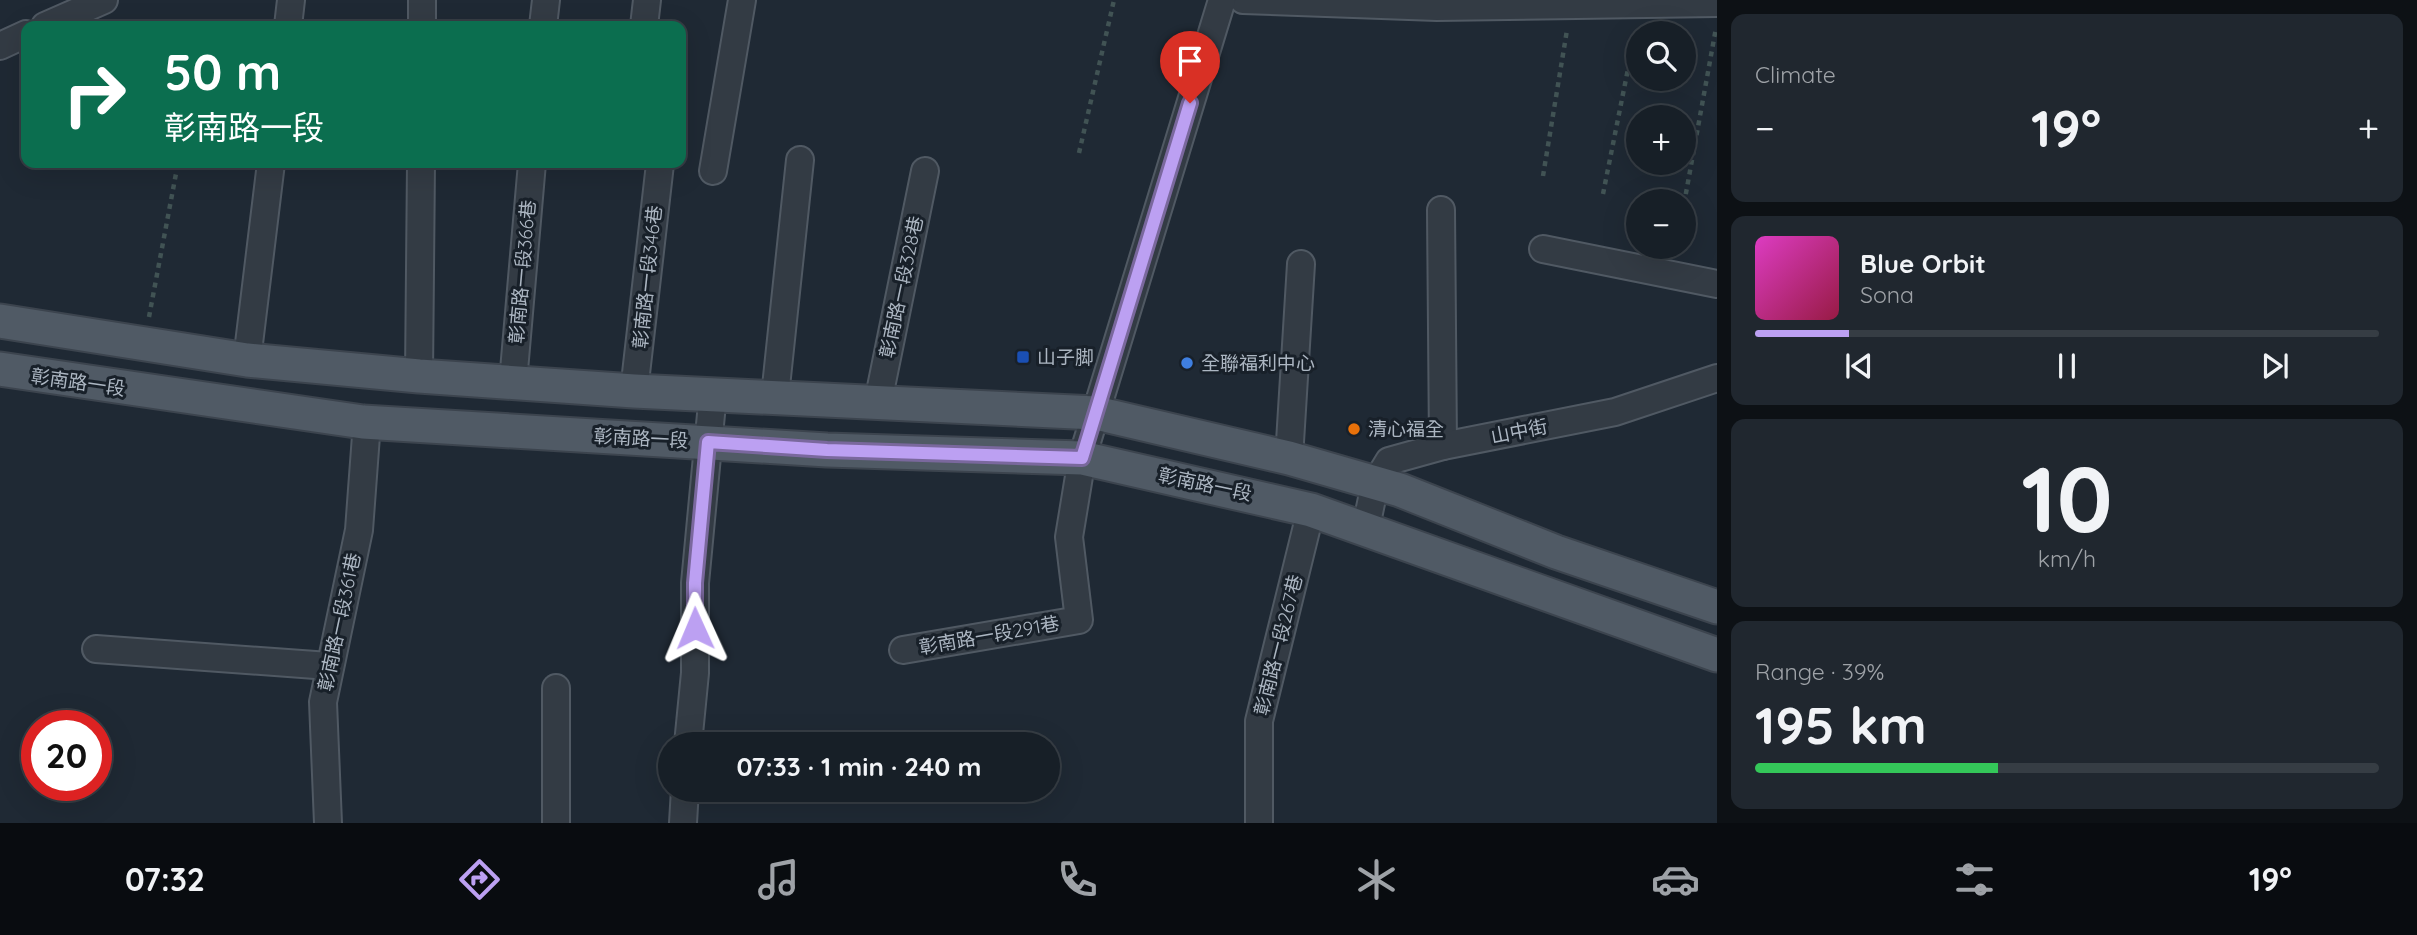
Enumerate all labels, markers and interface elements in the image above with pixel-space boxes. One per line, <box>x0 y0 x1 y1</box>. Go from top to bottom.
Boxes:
map controls <box>1626 21 1696 259</box>
button: search <box>1626 21 1696 91</box>
pin <box>1160 31 1220 103</box>
text: 50 m <box>164 41 281 102</box>
icon: arrive <box>1171 42 1209 80</box>
icon: right <box>49 49 140 140</box>
text: Climate <box>1755 60 1836 89</box>
text: 19° <box>2031 95 2101 160</box>
text: − <box>1755 104 1775 152</box>
text: + <box>2358 104 2379 152</box>
button: + <box>1626 105 1696 175</box>
text: 彰南路一段 <box>164 107 324 147</box>
button: − <box>1626 189 1696 259</box>
street label: 彰南路一段366巷 <box>504 199 540 345</box>
street label: 彰南路一段346巷 <box>628 204 666 350</box>
street label: 彰南路一段328巷 <box>874 214 928 360</box>
text: Blue Orbit <box>1860 247 1986 280</box>
text: Sona <box>1860 280 1914 309</box>
place label: 山子脚 <box>1037 345 1094 369</box>
icon: previous <box>1840 347 1878 385</box>
icon: pause <box>2048 347 2086 385</box>
icon: next <box>2256 347 2294 385</box>
marker: 山子脚 <box>1015 349 1031 365</box>
place label: 全聯福利中心 <box>1201 351 1315 375</box>
marker: 全聯福利中心 <box>1179 355 1195 371</box>
street label: 彰南路一段 <box>29 364 127 400</box>
street label: 山中街 <box>1489 414 1549 448</box>
place label: 清心福全 <box>1368 417 1444 441</box>
marker: 清心福全 <box>1346 421 1362 437</box>
street label: 彰南路一段 <box>593 424 689 452</box>
text: 10 <box>2021 441 2113 555</box>
street label: 彰南路一段 <box>1156 462 1254 506</box>
text: km/h <box>2038 544 2096 573</box>
street label: 彰南路一段361巷 <box>313 550 365 694</box>
street label: 彰南路一段267巷 <box>1249 572 1307 718</box>
position arrow <box>658 591 732 665</box>
street label: 彰南路一段291巷 <box>917 611 1061 659</box>
text: Range · 39% <box>1755 657 1884 686</box>
text: 195 km <box>1755 692 1927 757</box>
speed limit sign: 20 <box>21 710 112 801</box>
text: 07:33 · 1 min · 240 m <box>736 750 982 783</box>
icon: directions <box>455 855 504 904</box>
icon: music <box>754 855 803 904</box>
icon: phone <box>1053 855 1102 904</box>
icon: climate <box>1352 855 1401 904</box>
icon: car <box>1651 855 1700 904</box>
icon: filters <box>1950 855 1999 904</box>
text: 07:32 <box>125 859 205 899</box>
text: 19° <box>2249 859 2292 899</box>

